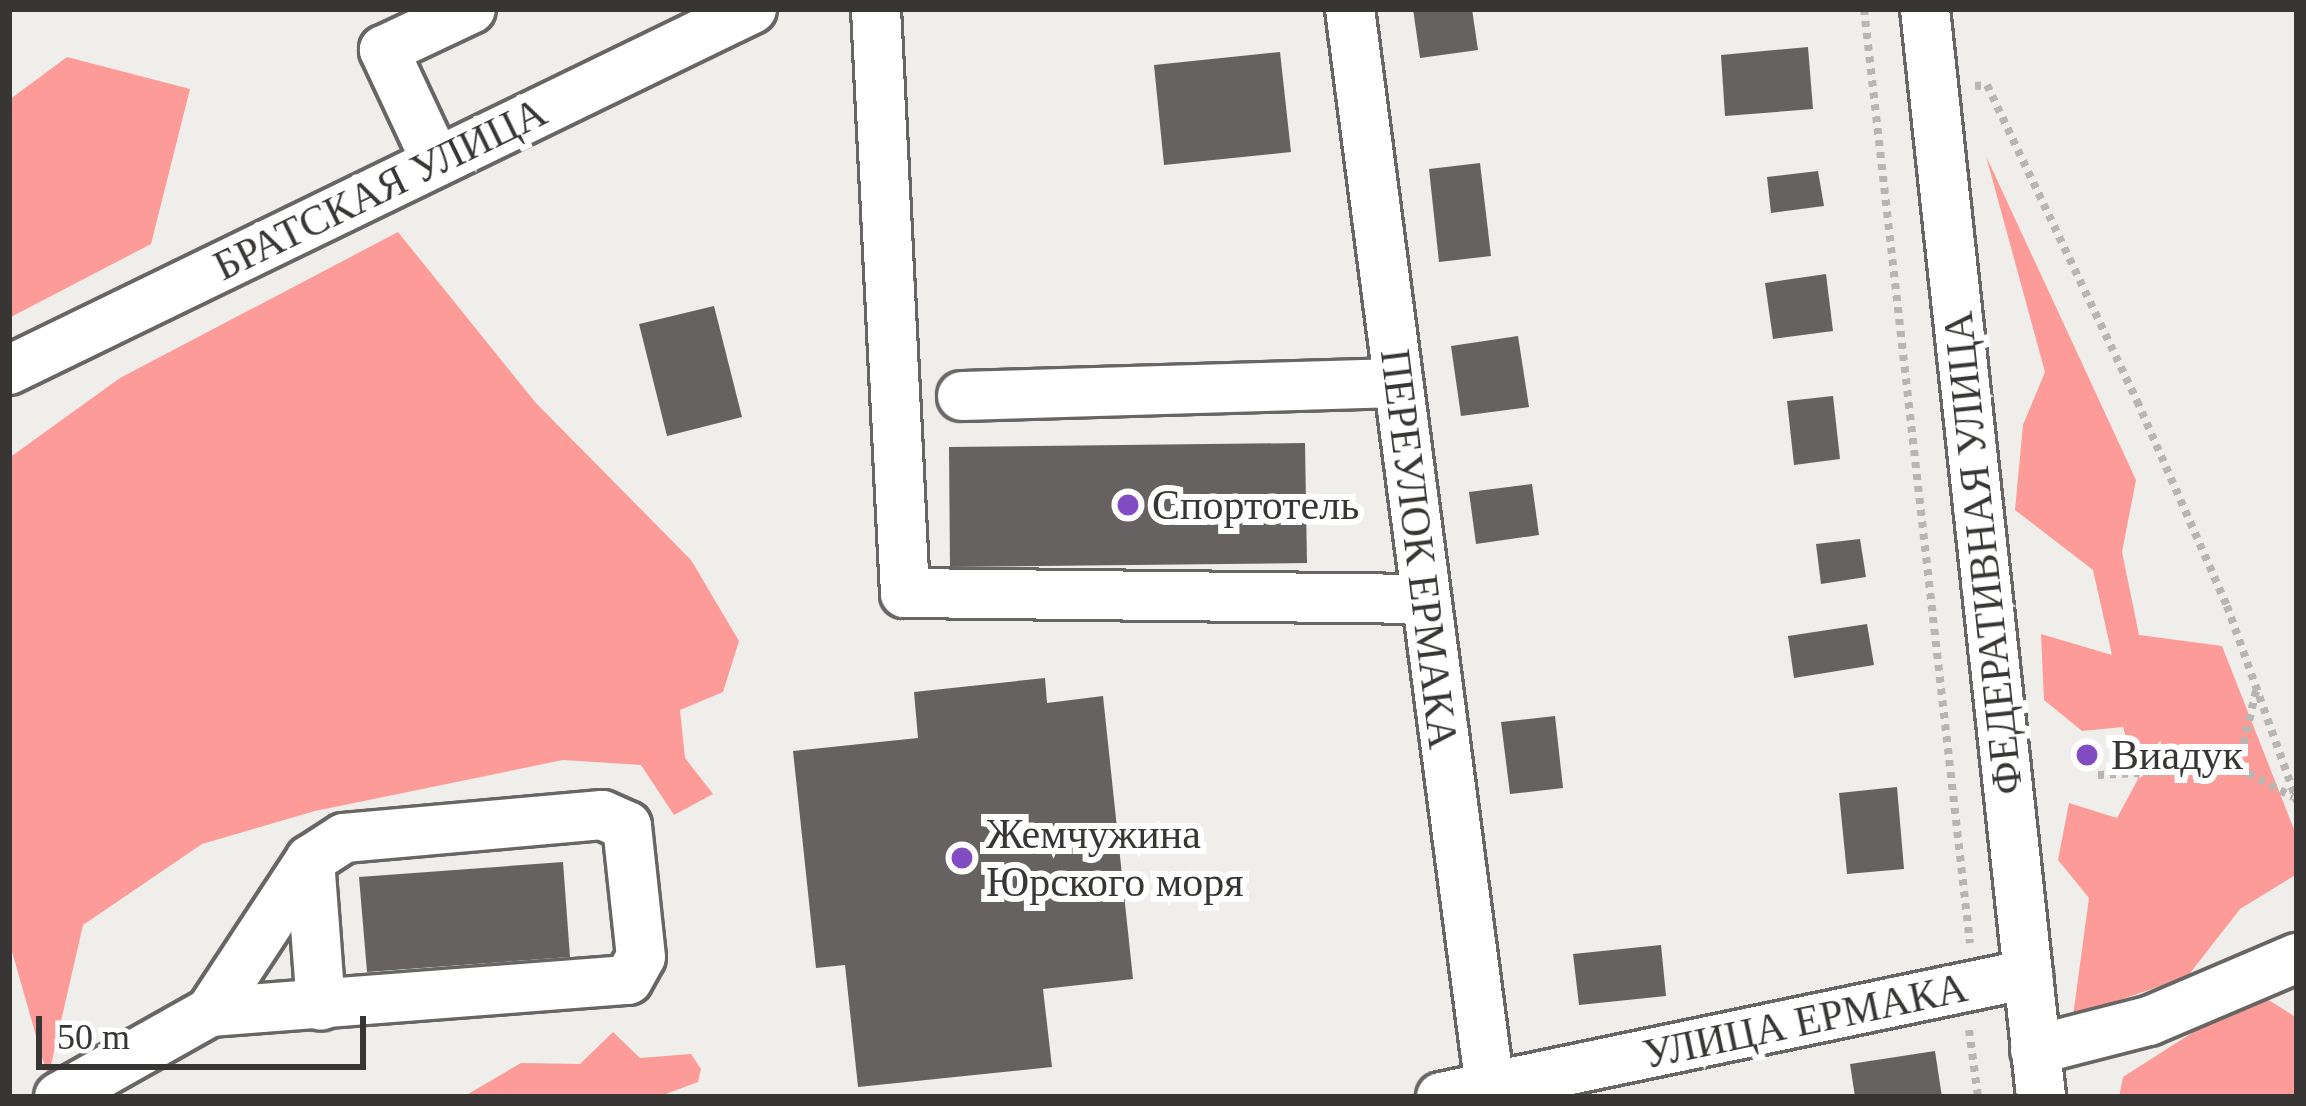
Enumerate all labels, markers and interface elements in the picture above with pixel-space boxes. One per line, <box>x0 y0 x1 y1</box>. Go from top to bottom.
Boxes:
street label: БРАТСКАЯ УЛИЦА <box>205 87 555 291</box>
street label: ФЕДЕРАТИВНАЯ УЛИЦА <box>1933 309 2033 797</box>
street label: ПЕРЕУЛОК ЕРМАКА <box>1369 346 1469 752</box>
place label: Спортотель <box>1152 480 1359 530</box>
marker: Спортотель <box>1115 492 1141 518</box>
place label: Виадук <box>2111 730 2243 780</box>
marker: Виадук <box>2074 742 2100 768</box>
place label: Жемчужина Юрского моря <box>986 809 1244 908</box>
marker: Жемчужина Юрского моря <box>949 845 975 871</box>
street label: УЛИЦА ЕРМАКА <box>1638 962 1972 1080</box>
scale bar <box>42 992 372 1066</box>
text: 50 m <box>57 1017 130 1057</box>

